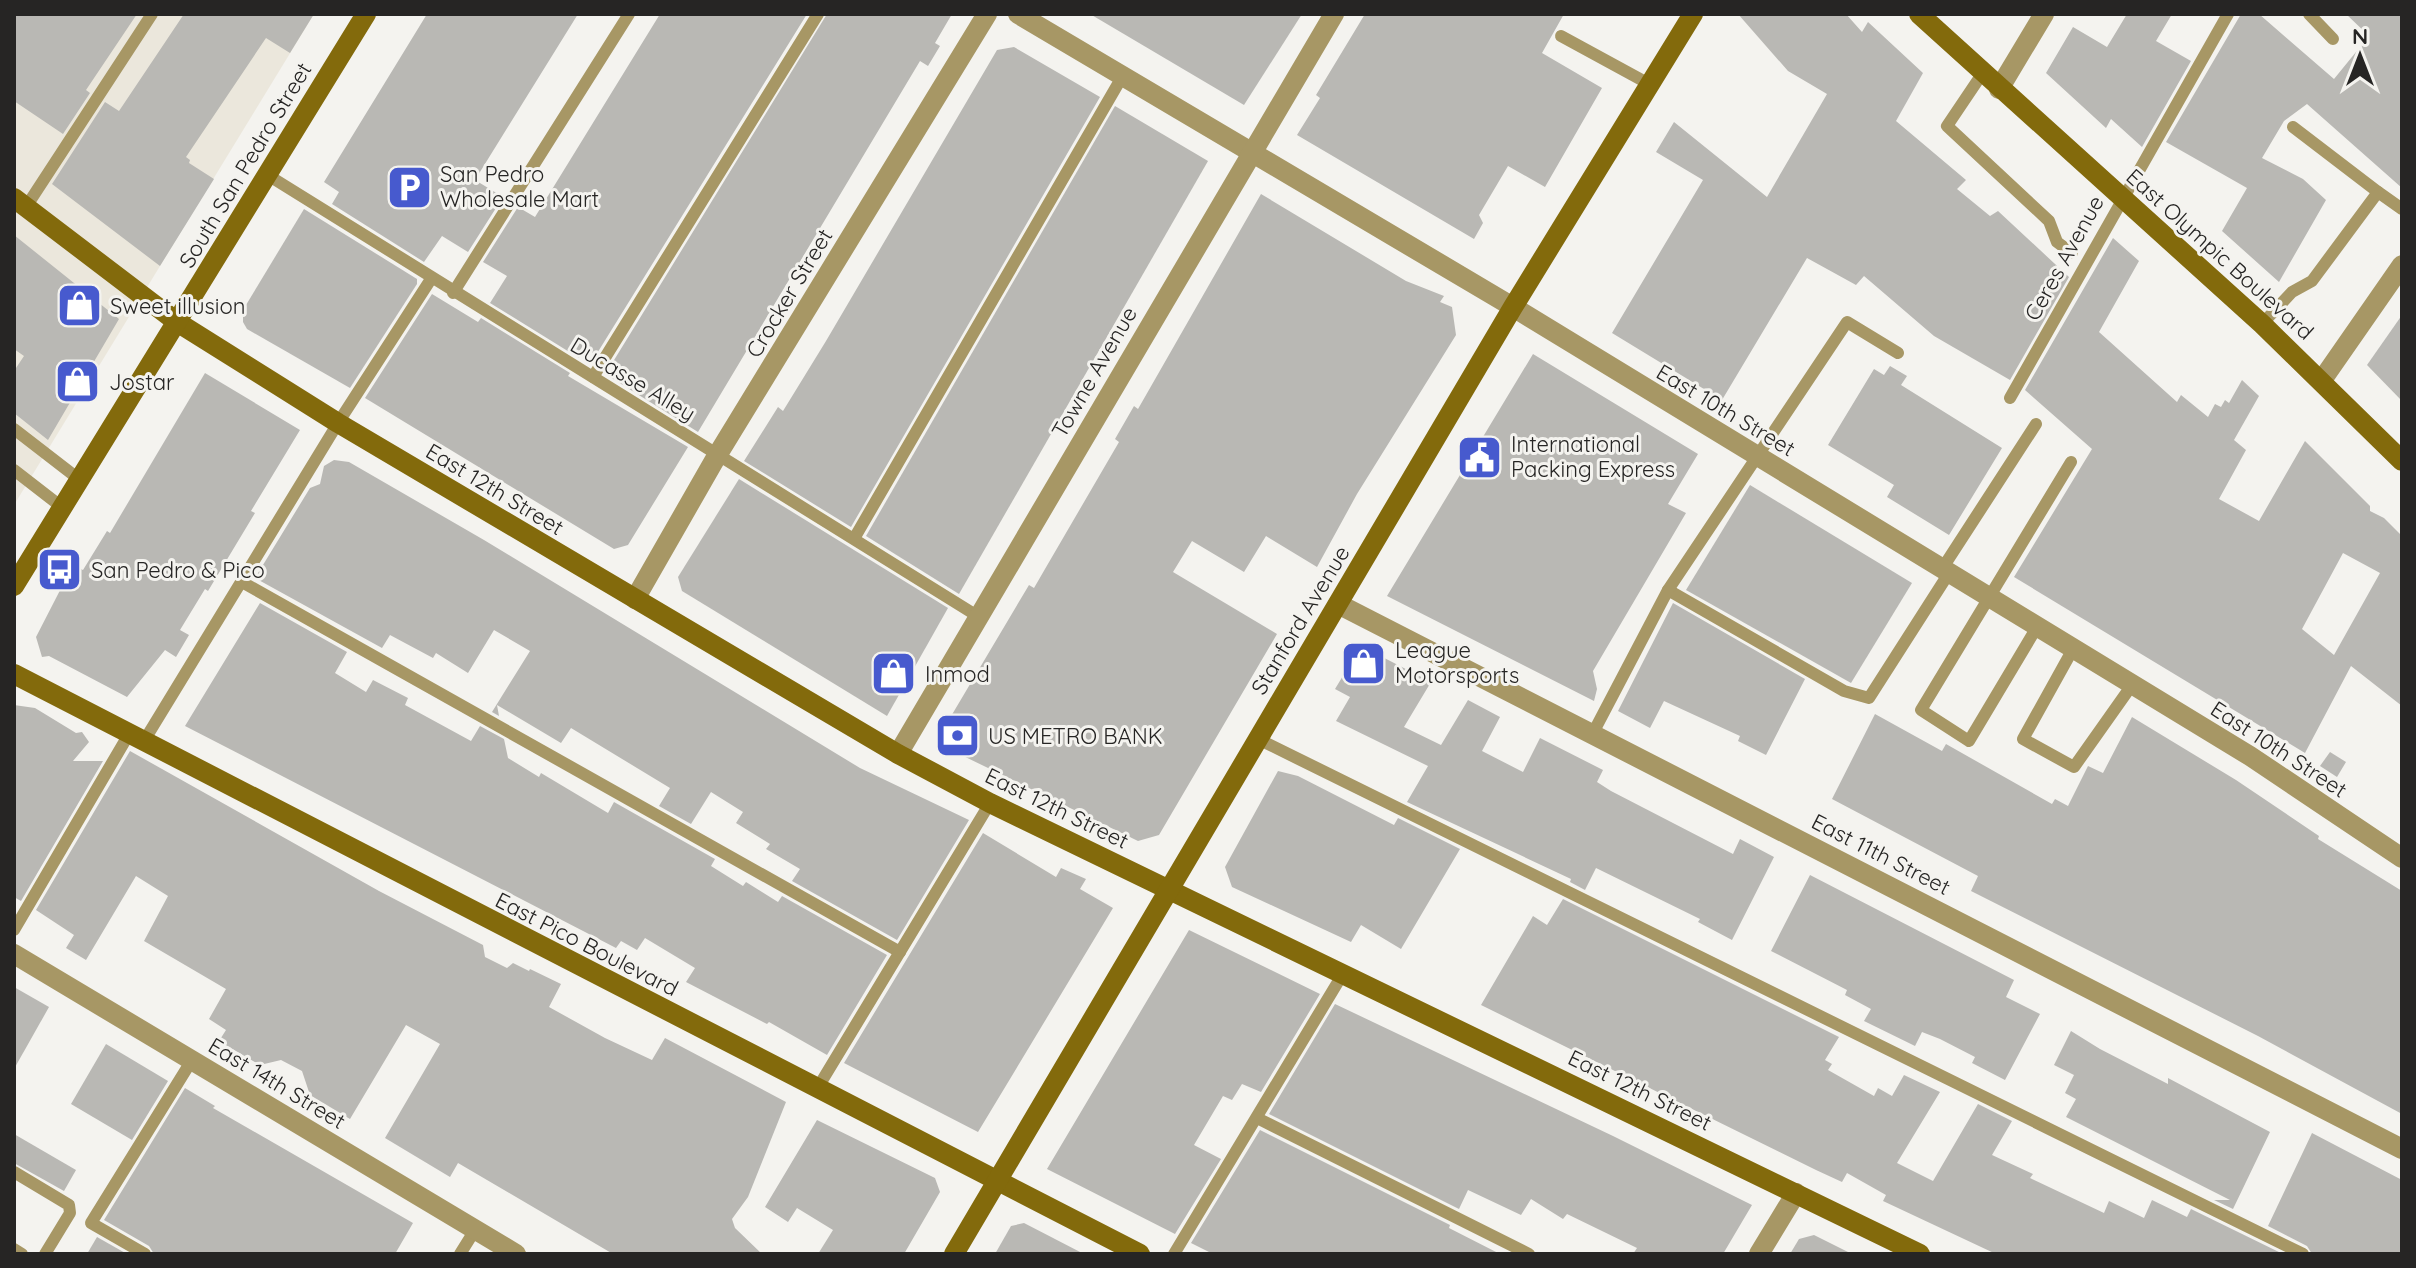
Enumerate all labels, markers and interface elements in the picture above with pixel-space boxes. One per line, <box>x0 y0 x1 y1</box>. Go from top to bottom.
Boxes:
north arrow <box>2320 16 2400 96</box>
text: N <box>2352 22 2368 50</box>
street label: South San Pedro Street <box>173 57 317 273</box>
place label: San Pedro Wholesale Mart <box>440 160 599 213</box>
street label: East Olympic Boulevard <box>2120 162 2320 346</box>
parking icon: San Pedro Wholesale Mart <box>385 163 433 211</box>
street label: Ceres Avenue <box>2018 191 2110 325</box>
street label: Crocker Street <box>740 223 838 363</box>
shop icon: Sweet illusion <box>55 282 103 330</box>
place label: Sweet illusion <box>110 292 246 320</box>
street label: Towne Avenue <box>1045 301 1143 443</box>
street label: Ducasse Alley <box>565 331 701 427</box>
shop icon: Jostar <box>54 358 102 406</box>
street label: East 10th Street <box>1652 358 1800 462</box>
place label: Jostar <box>109 368 175 396</box>
place label: International Packing Express <box>1511 430 1675 483</box>
public building icon: International Packing Express <box>1456 433 1504 481</box>
street label: East 12th Street <box>421 437 569 541</box>
street label: Stanford Avenue <box>1245 540 1355 700</box>
bus stop icon: San Pedro & Pico <box>36 546 84 594</box>
place label: San Pedro & Pico <box>91 556 265 584</box>
place label: League Motorsports <box>1395 636 1519 689</box>
shop icon: League Motorsports <box>1340 639 1388 687</box>
shop icon: Inmod <box>870 650 918 698</box>
place label: Inmod <box>925 660 990 688</box>
street label: East 10th Street <box>2206 695 2352 803</box>
bank icon: US METRO BANK <box>933 712 981 760</box>
place label: US METRO BANK <box>988 722 1163 750</box>
street label: East 12th Street <box>981 761 1133 855</box>
street label: East 11th Street <box>1807 807 1955 901</box>
street label: East Pico Boulevard <box>491 886 683 1002</box>
street label: East 14th Street <box>203 1031 351 1135</box>
street label: East 12th Street <box>1564 1043 1716 1137</box>

